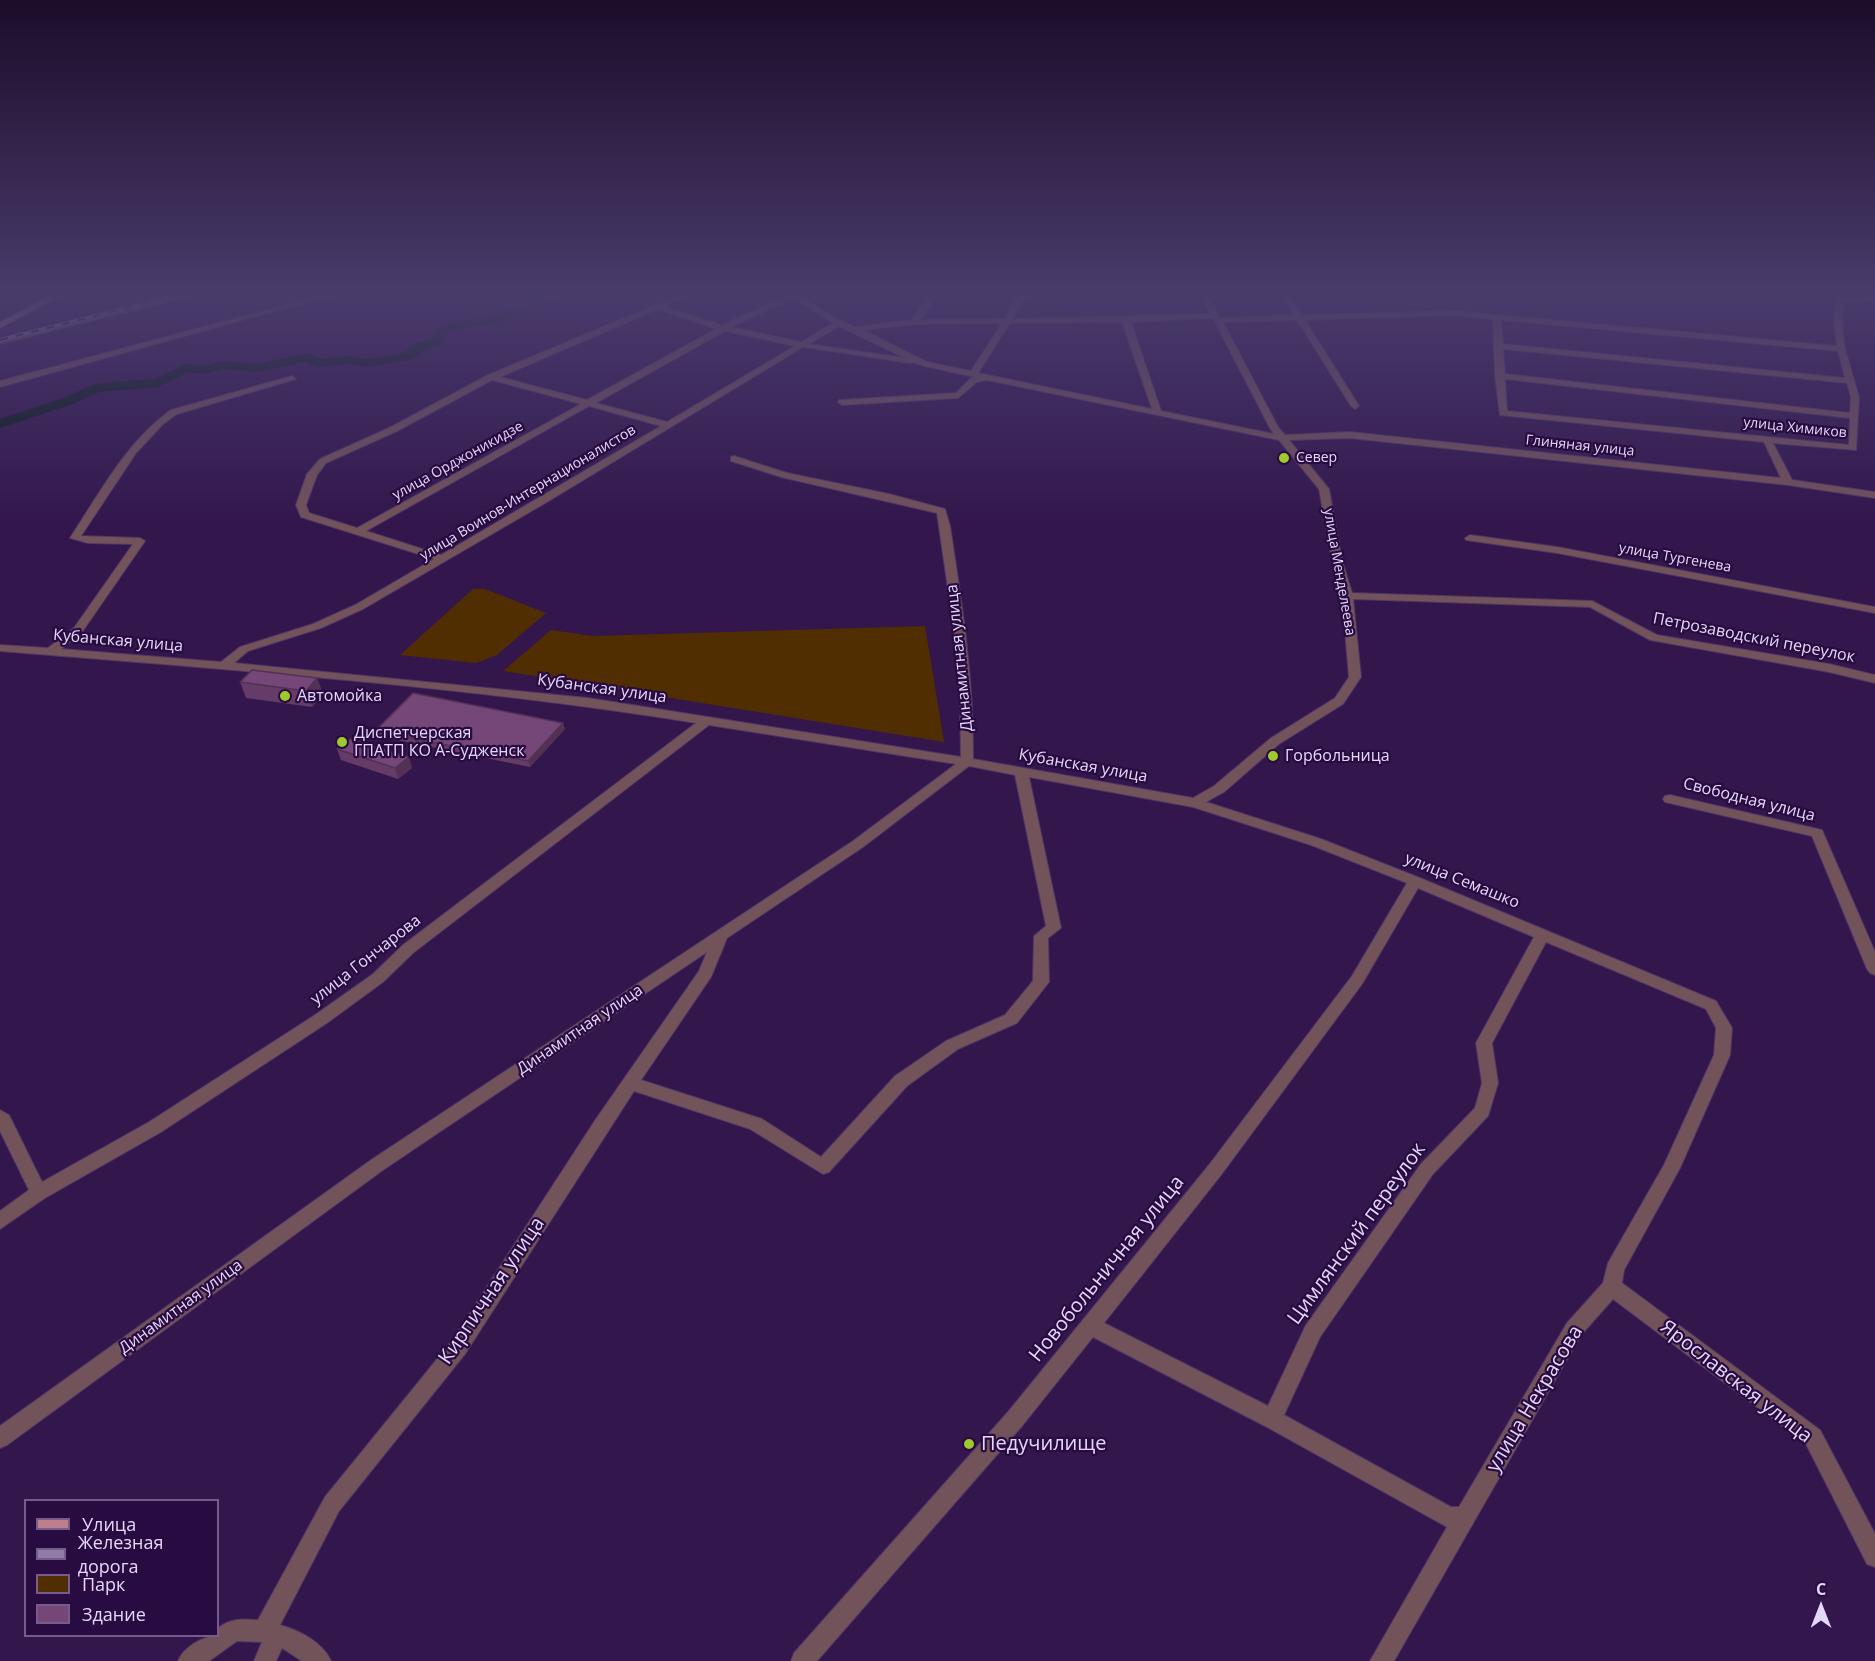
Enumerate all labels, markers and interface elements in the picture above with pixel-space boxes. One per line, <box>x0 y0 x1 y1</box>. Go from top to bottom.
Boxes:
street label: улица Химиков <box>1742 414 1848 442</box>
street label: улица Орджоникидзе <box>390 418 526 504</box>
street label: улица Воинов-Интернационалистов <box>417 422 639 564</box>
street label: Глиняная улица <box>1525 432 1635 460</box>
place label: Север <box>1296 450 1337 466</box>
marker: Север <box>1277 451 1291 465</box>
street label: улица Менделеева <box>1320 507 1358 637</box>
street label: улица Тургенева <box>1617 540 1733 576</box>
street label: Динамитная улица <box>943 583 977 733</box>
street label: Петрозаводский переулок <box>1651 609 1857 667</box>
street label: Кубанская улица <box>52 626 184 656</box>
street label: Кубанская улица <box>536 670 668 708</box>
place label: Автомойка <box>297 686 382 706</box>
marker: Автомойка <box>278 689 292 703</box>
place label: Диспетчерская ГПАТП КО А-Судженск <box>354 723 524 761</box>
marker: Диспетчерская ГПАТП КО А-Судженск <box>335 735 349 749</box>
street label: Кубанская улица <box>1017 745 1149 787</box>
place label: Горбольница <box>1285 746 1390 766</box>
marker: Горбольница <box>1266 749 1280 763</box>
street label: Свободная улица <box>1681 774 1817 826</box>
street label: улица Семашко <box>1402 849 1522 913</box>
street label: улица Гончарова <box>307 911 425 1009</box>
street label: Динамитная улица <box>513 981 647 1079</box>
street label: Цимлянский переулок <box>1283 1138 1431 1330</box>
street label: Новобольничная улица <box>1024 1171 1190 1367</box>
street label: Кирпичная улица <box>434 1213 550 1369</box>
street label: Динамитная улица <box>116 1256 246 1358</box>
street label: Ярославская улица <box>1655 1315 1817 1449</box>
street label: улица Некрасова <box>1482 1321 1588 1477</box>
place label: Педучилище <box>981 1432 1106 1456</box>
marker: Педучилище <box>962 1437 976 1451</box>
legend <box>24 1499 219 1637</box>
text: Улица <box>82 1512 136 1536</box>
text: Железная дорога <box>78 1530 163 1578</box>
text: Парк <box>82 1572 125 1596</box>
north arrow <box>1791 1577 1851 1637</box>
text: С <box>1816 1578 1826 1600</box>
text: Здание <box>82 1602 146 1626</box>

